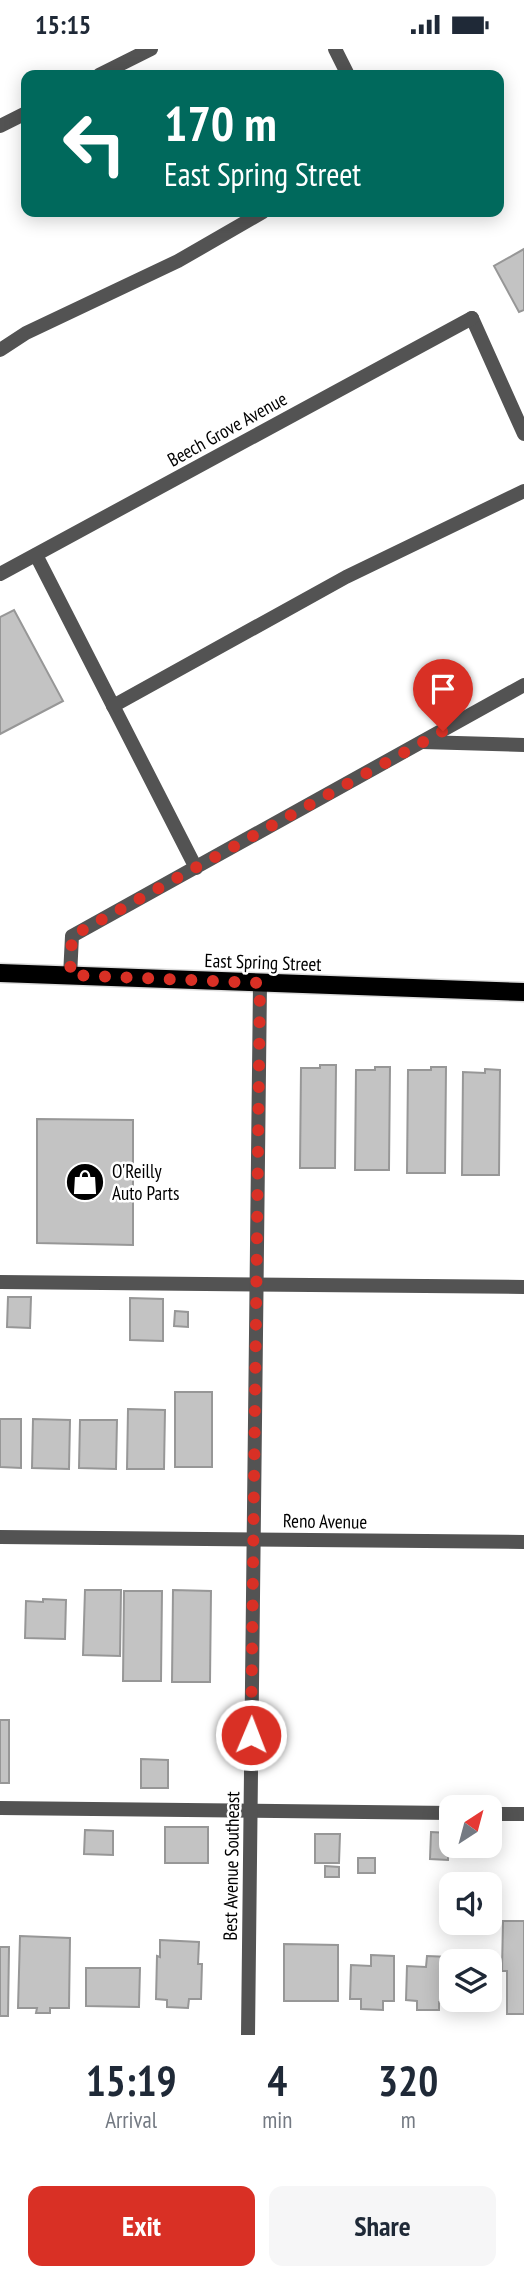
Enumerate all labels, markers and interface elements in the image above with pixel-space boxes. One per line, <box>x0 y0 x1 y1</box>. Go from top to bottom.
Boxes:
text: 15:15 <box>35 8 91 41</box>
text: 170 m <box>164 91 277 155</box>
icon: left <box>49 98 140 189</box>
text: East Spring Street <box>164 153 361 195</box>
street label: Beech Grove Avenue <box>163 386 291 472</box>
pin <box>413 659 473 731</box>
icon: arrive <box>424 670 462 708</box>
street label: East Spring Street <box>204 948 323 976</box>
place label: O'Reilly Auto Parts <box>112 1159 180 1205</box>
shop icon: O'Reilly Auto Parts <box>64 1161 106 1203</box>
street label: Reno Avenue <box>283 1508 368 1534</box>
position arrow <box>214 1698 288 1772</box>
street label: Best Avenue Southeast <box>218 1790 244 1941</box>
north arrow <box>439 1795 502 1859</box>
map controls <box>439 1795 502 2012</box>
button: sound <box>439 1872 502 1935</box>
button: layers <box>439 1949 502 2012</box>
text: 15:19 <box>86 2053 177 2108</box>
text: 4 <box>267 2053 287 2108</box>
text: 320 <box>378 2053 438 2108</box>
text: Arrival <box>105 2105 157 2134</box>
text: min <box>262 2105 292 2134</box>
text: m <box>401 2105 416 2134</box>
button: Exit <box>28 2186 255 2266</box>
button: Share <box>269 2186 496 2266</box>

